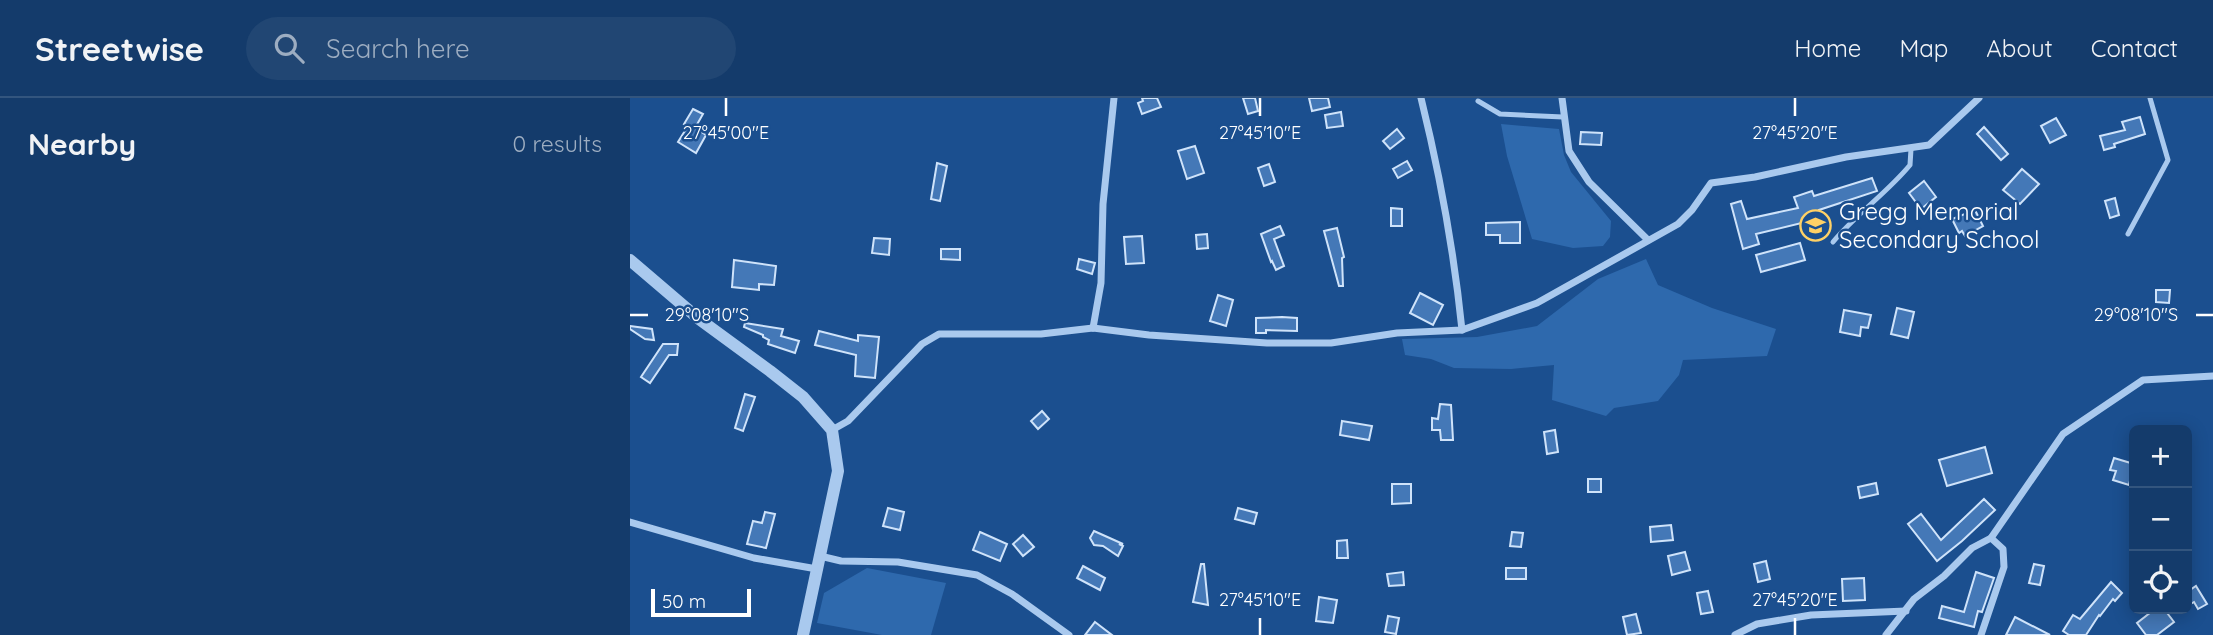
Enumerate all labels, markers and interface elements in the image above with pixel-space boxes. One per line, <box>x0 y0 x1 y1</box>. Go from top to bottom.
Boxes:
search box <box>246 17 736 80</box>
text: Streetwise <box>35 28 204 69</box>
icon: search <box>270 29 308 67</box>
text: Search here <box>326 32 470 65</box>
text: Home <box>1794 33 1861 63</box>
text: Map <box>1899 33 1948 63</box>
text: About <box>1986 33 2053 63</box>
text: Contact <box>2091 33 2178 63</box>
text: 27°45'00"E <box>683 121 769 144</box>
text: 27°45'10"E <box>1219 121 1301 144</box>
text: 27°45'20"E <box>1752 121 1838 144</box>
text: Nearby <box>28 125 136 163</box>
text: 0 results <box>513 129 602 158</box>
place label: Gregg Memorial Secondary School <box>1839 196 2039 254</box>
school or university icon: Gregg Memorial Secondary School <box>1799 209 1833 243</box>
text: 29°08'10"S <box>665 303 749 326</box>
text: 29°08'10"S <box>2094 303 2178 326</box>
map controls <box>2129 425 2192 614</box>
button: + <box>2129 425 2192 488</box>
button: − <box>2129 488 2192 551</box>
button: locate <box>2129 551 2192 614</box>
scale bar <box>651 586 751 618</box>
text: 27°45'10"E <box>1219 588 1301 611</box>
text: 27°45'20"E <box>1752 588 1838 611</box>
text: 50 m <box>662 589 706 613</box>

